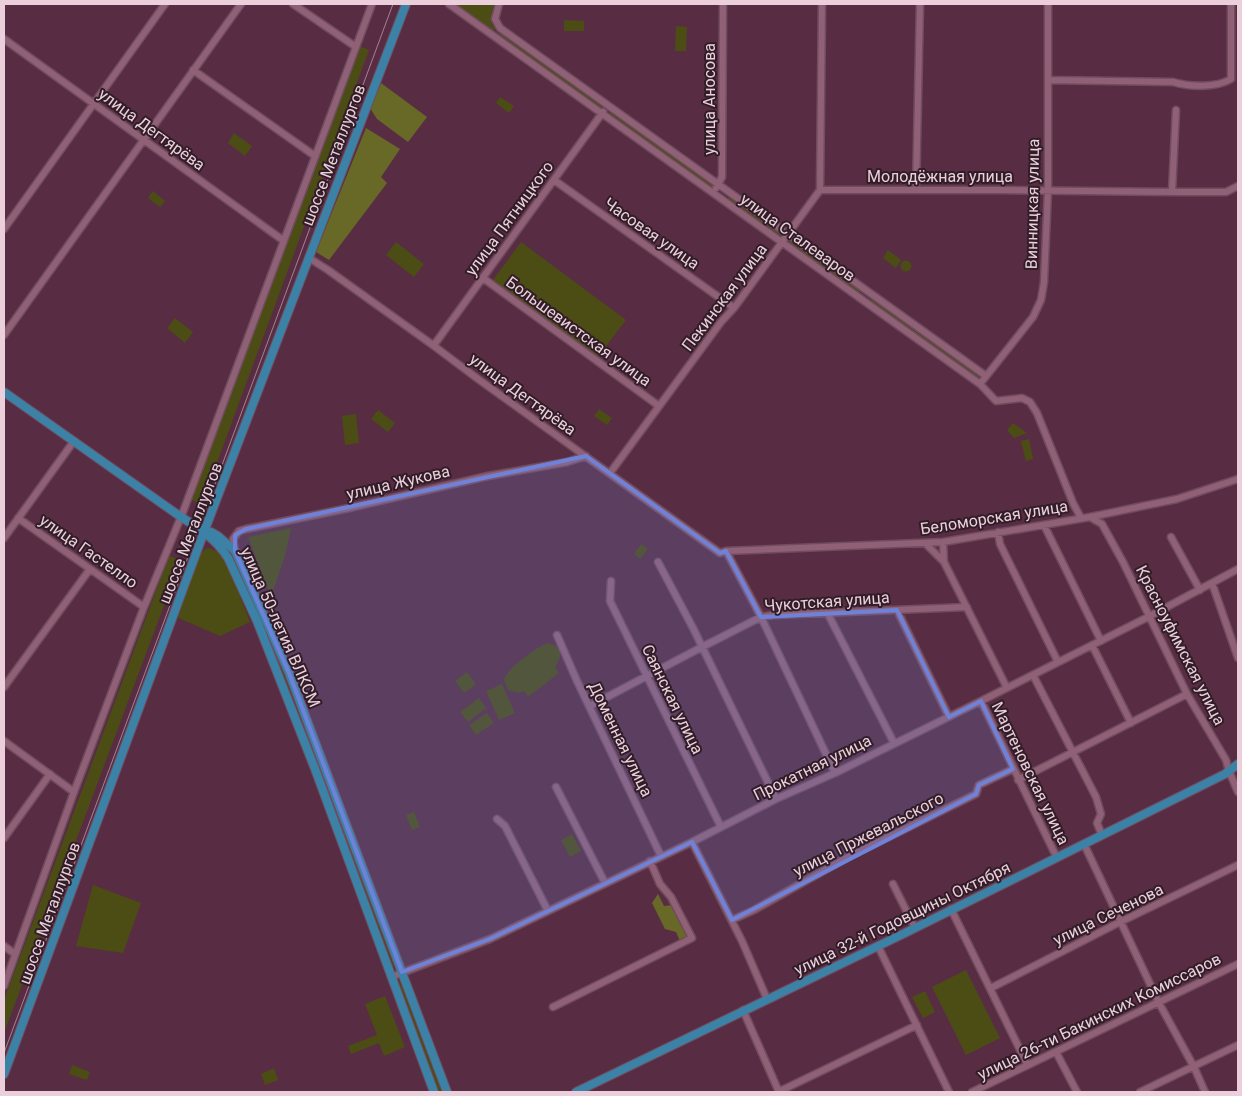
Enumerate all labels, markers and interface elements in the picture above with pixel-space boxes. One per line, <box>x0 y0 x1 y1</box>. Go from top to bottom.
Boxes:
street label: улица Аносова <box>700 43 719 155</box>
street label: шоссе Металлургов <box>298 82 369 229</box>
street label: улица Дегтярёва <box>95 84 209 174</box>
street label: Винницкая улица <box>1022 139 1043 269</box>
street label: улица Пятницкого <box>461 157 557 279</box>
street label: Молодёжная улица <box>867 167 1013 186</box>
street label: улица Сталеваров <box>737 189 859 285</box>
street label: Часовая улица <box>601 194 703 273</box>
street label: Пекинская улица <box>678 240 771 355</box>
street label: Большевистская улица <box>502 272 655 390</box>
street label: улица Дегтярёва <box>466 349 580 439</box>
street label: шоссе Металлургов <box>155 460 226 607</box>
street label: улица Жукова <box>345 461 452 504</box>
street label: Беломорская улица <box>919 496 1069 539</box>
street label: улица Гастелло <box>36 511 141 592</box>
street label: улица 50-летия ВЛКСМ <box>237 544 324 710</box>
street label: Красноуфимская улица <box>1132 562 1229 728</box>
street label: Чукотская улица <box>764 588 890 615</box>
street label: Саянская улица <box>638 641 707 757</box>
street label: Доменная улица <box>585 679 657 800</box>
street label: Мартеновская улица <box>988 699 1073 848</box>
street label: Прокатная улица <box>750 731 874 804</box>
street label: улица Пржевальского <box>790 788 947 881</box>
street label: шоссе Металлургов <box>15 840 84 987</box>
street label: улица 32-й Годовщины Октября <box>791 858 1013 979</box>
street label: улица Сеченова <box>1050 880 1166 949</box>
street label: улица 26-ти Бакинских Комиссаров <box>974 949 1224 1084</box>

